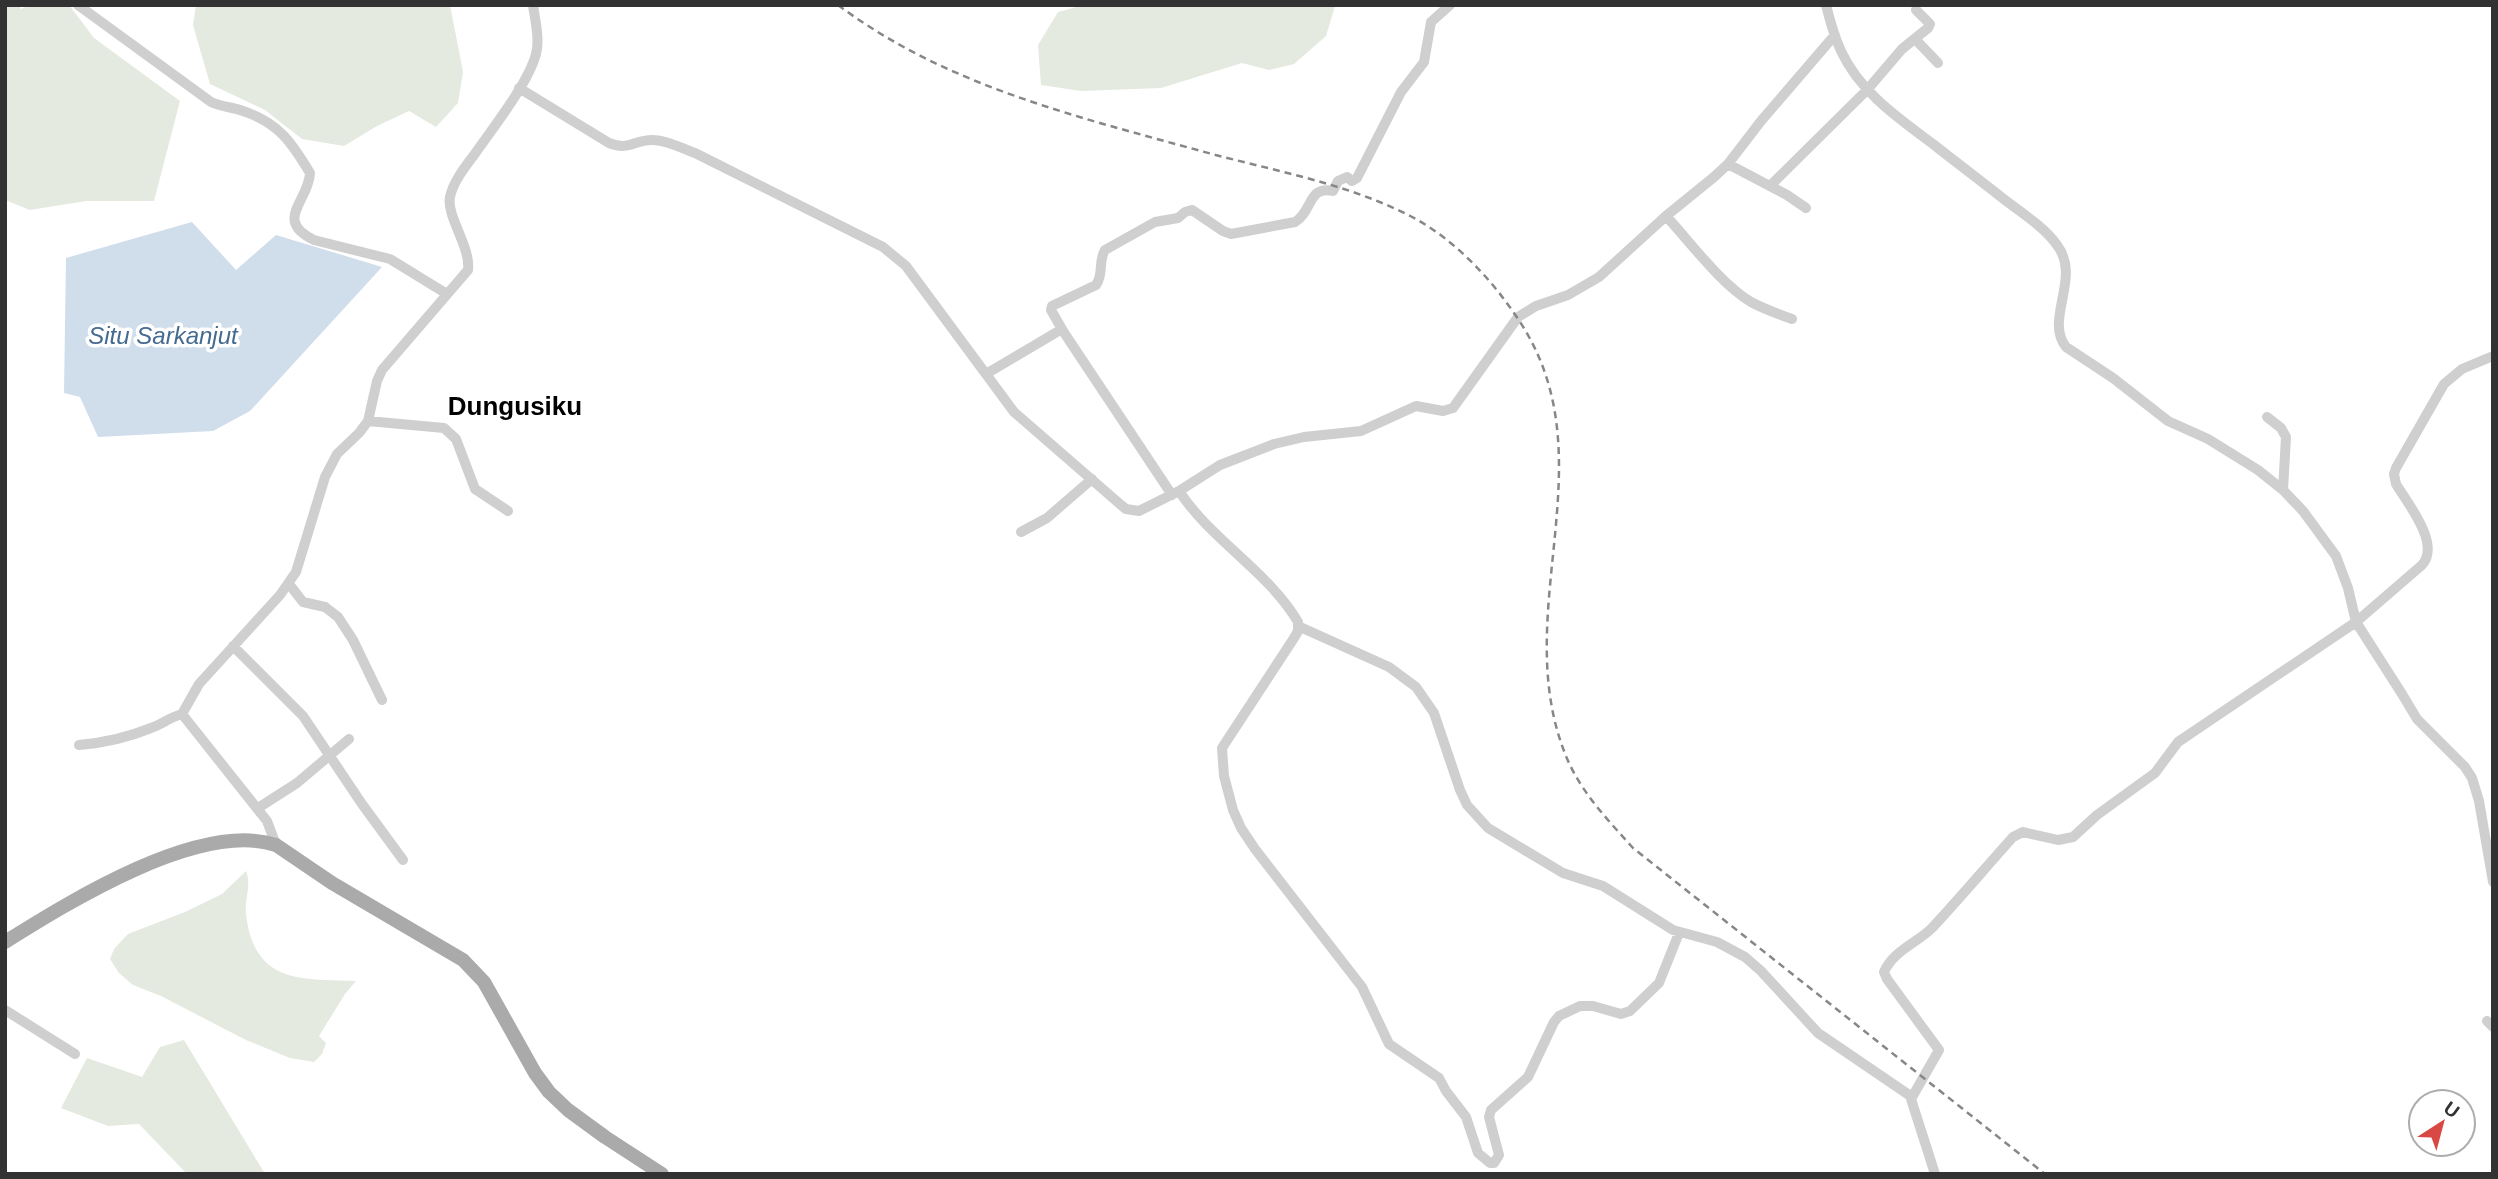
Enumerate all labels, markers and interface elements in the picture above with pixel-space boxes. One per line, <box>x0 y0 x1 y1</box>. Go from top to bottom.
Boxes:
water label: Situ Sarkanjut <box>88 322 239 349</box>
district label: Dungusiku <box>448 391 582 421</box>
north arrow <box>2407 1088 2477 1158</box>
text: U <box>2440 1097 2463 1122</box>

